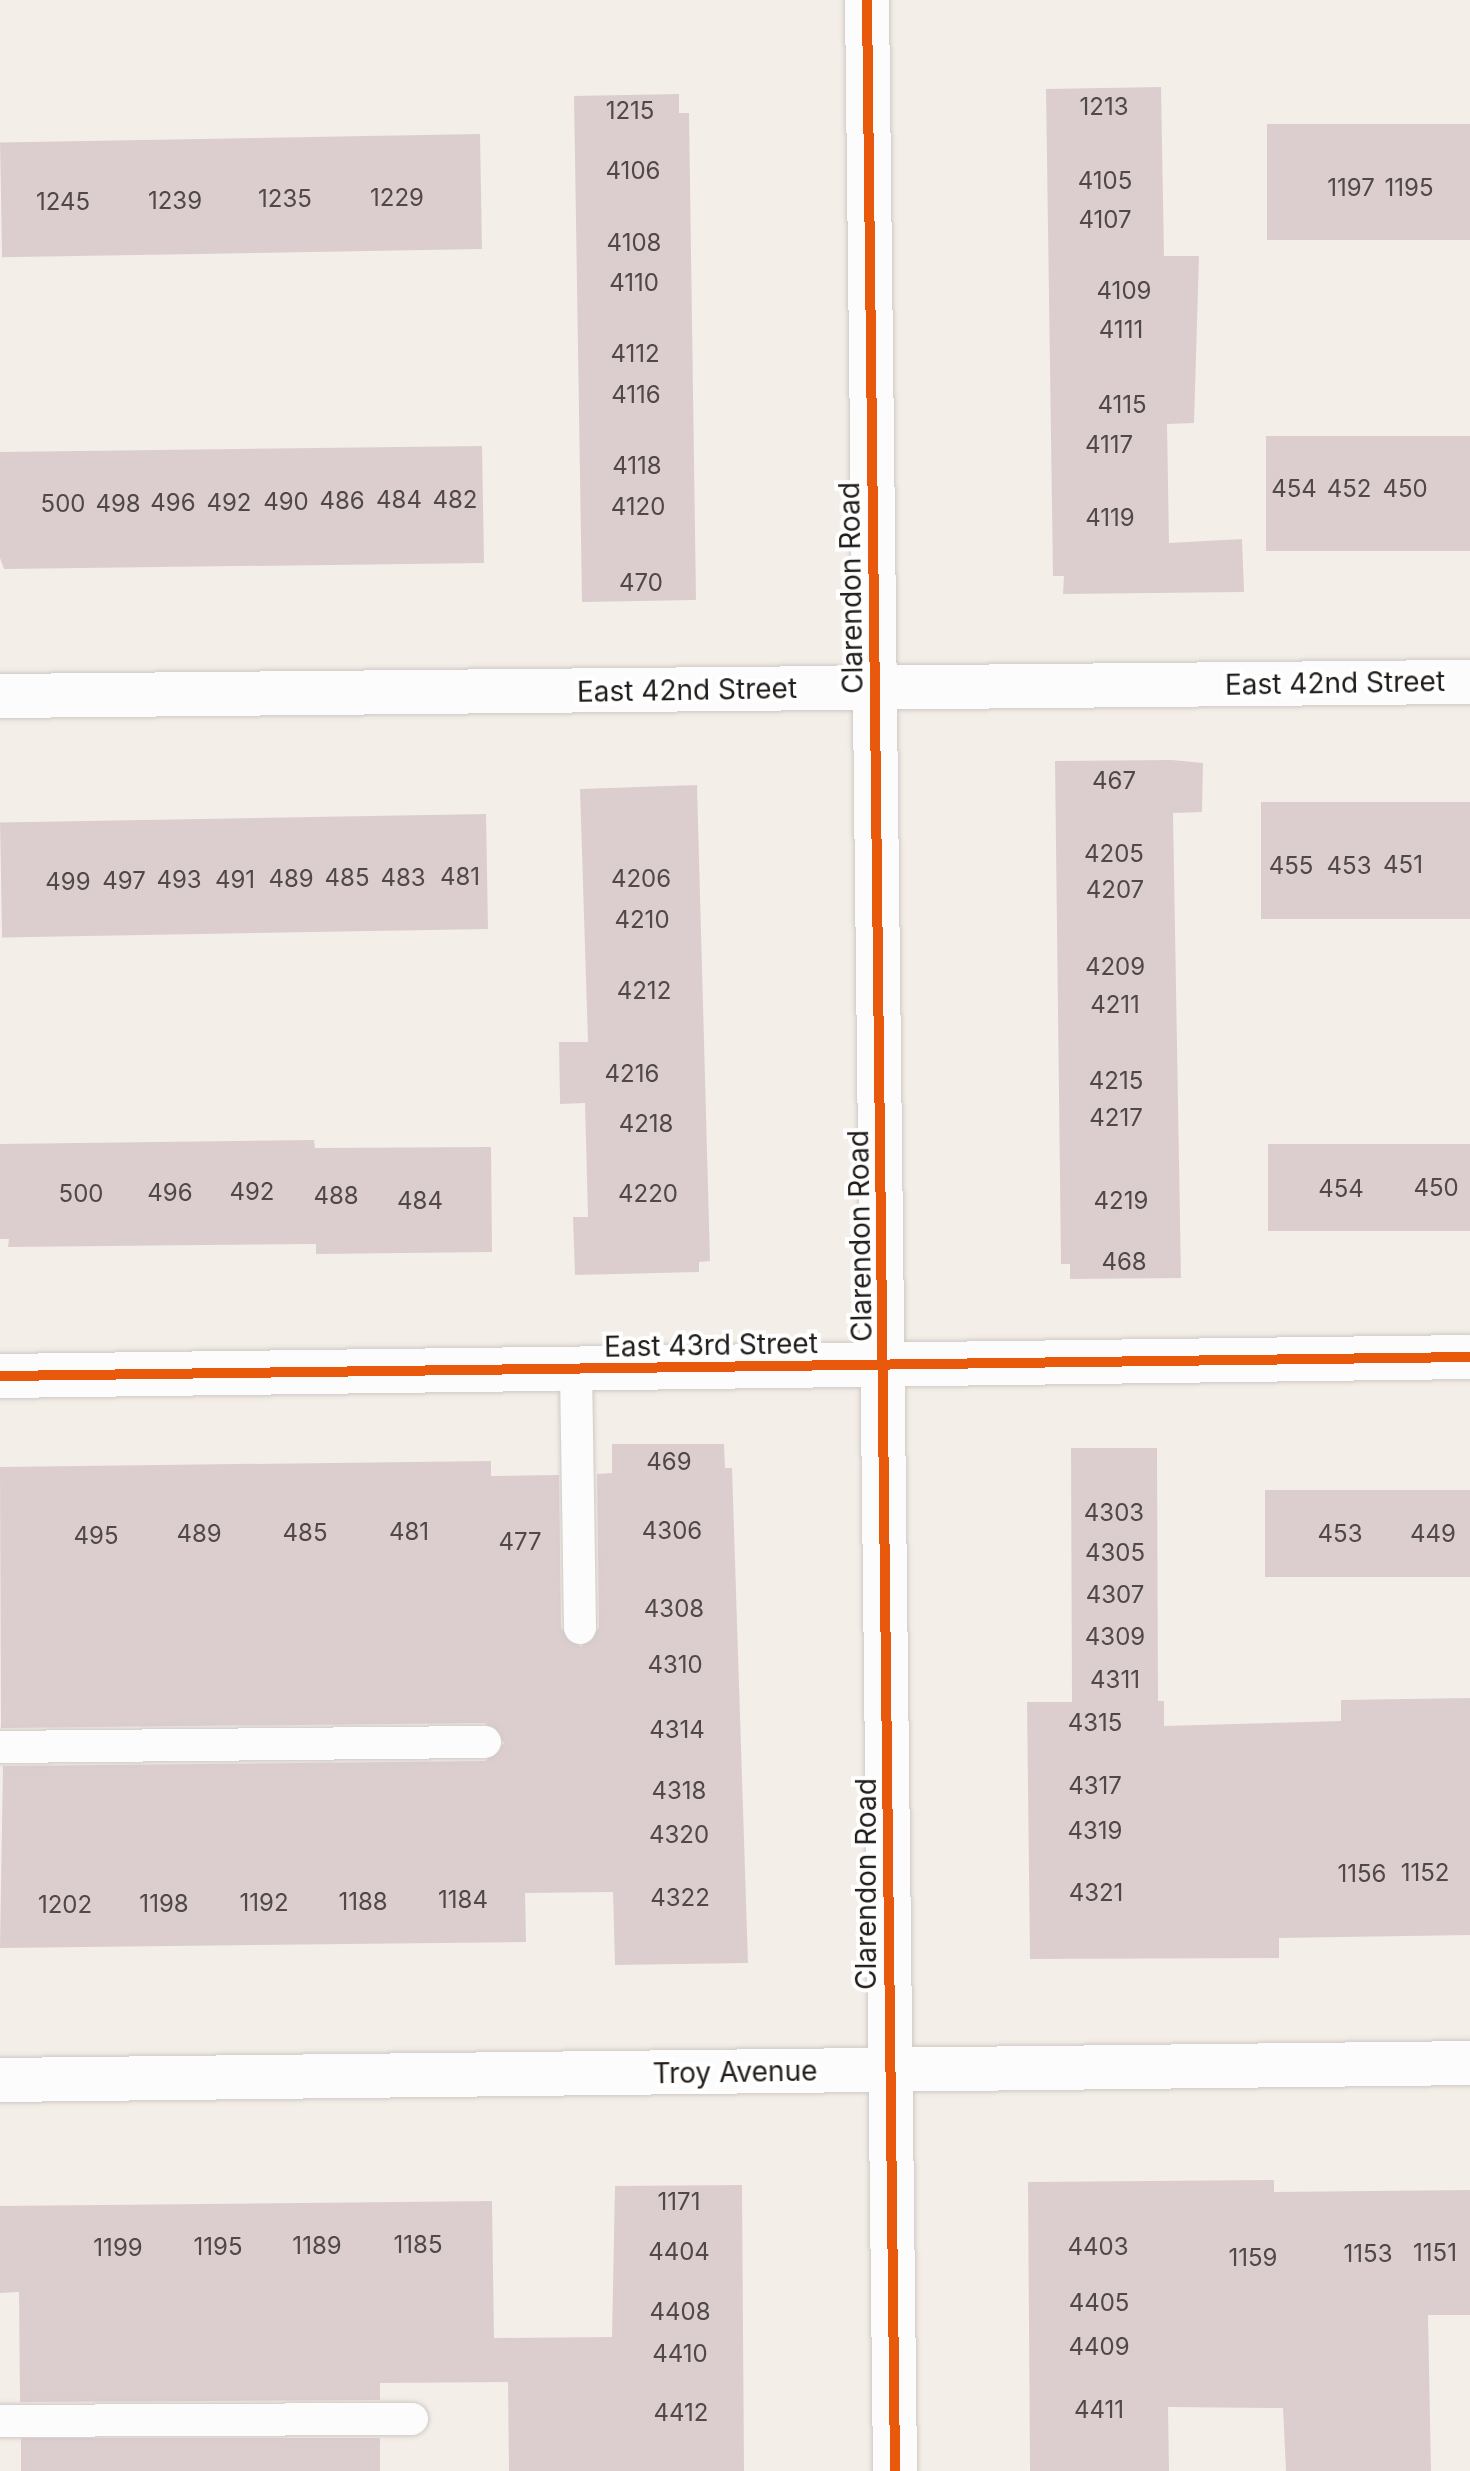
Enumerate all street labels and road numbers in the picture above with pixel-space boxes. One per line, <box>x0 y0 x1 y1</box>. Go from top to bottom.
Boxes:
street label: Clarendon Road <box>832 482 870 694</box>
street label: East 42nd Street <box>1225 664 1445 702</box>
street label: East 42nd Street <box>577 671 797 709</box>
street label: Clarendon Road <box>841 1130 879 1342</box>
street label: East 43rd Street <box>604 1326 818 1364</box>
street label: Clarendon Road <box>849 1778 883 1990</box>
street label: Troy Avenue <box>652 2054 818 2090</box>

